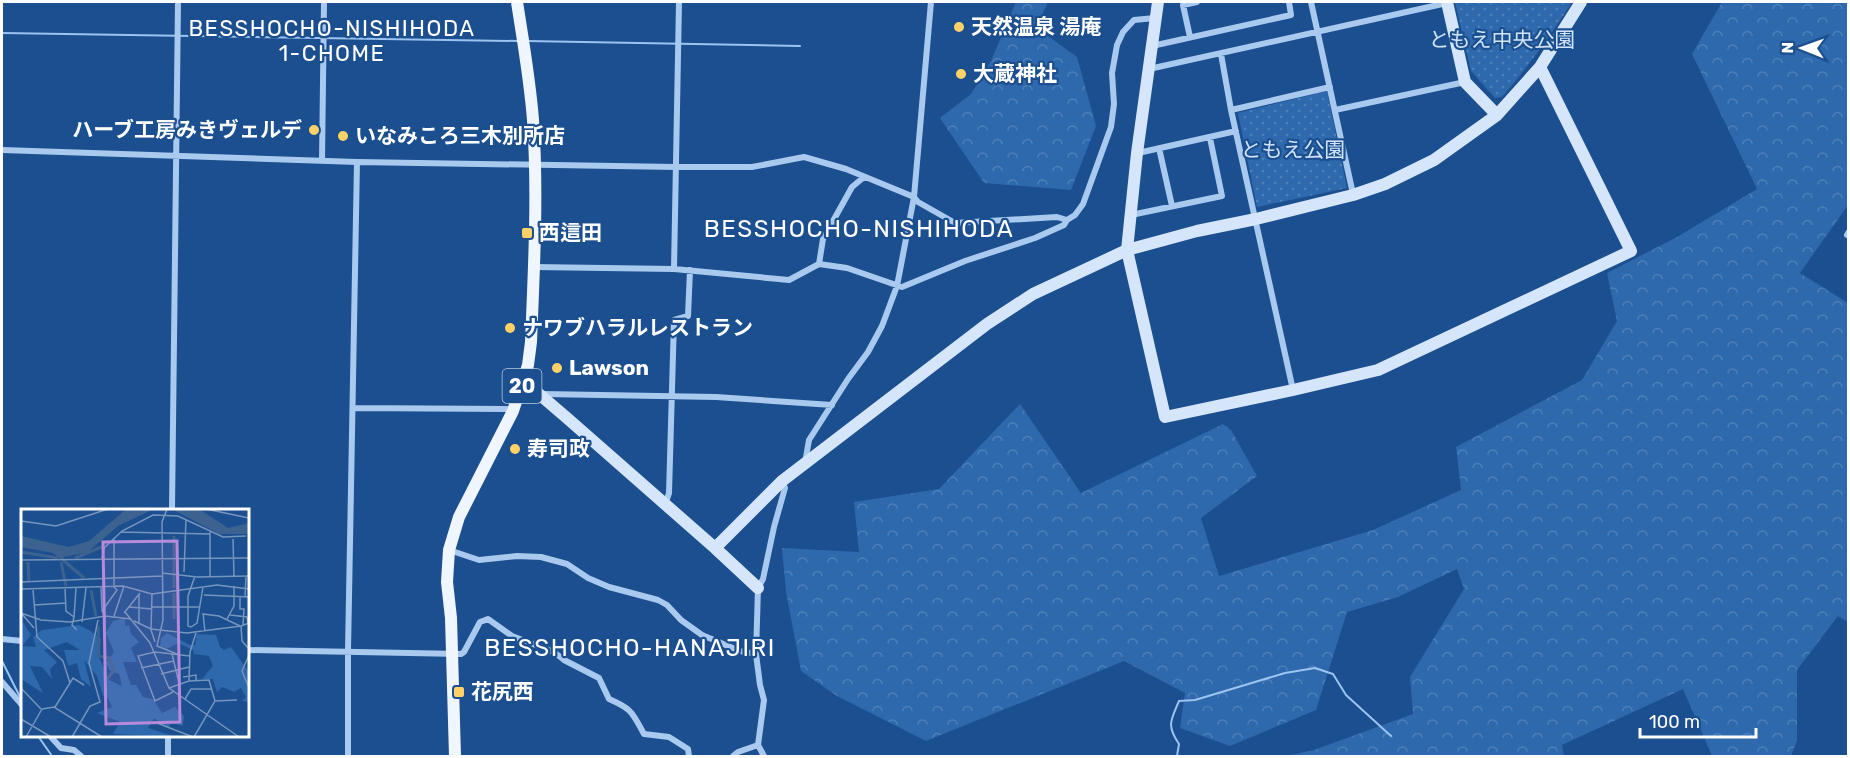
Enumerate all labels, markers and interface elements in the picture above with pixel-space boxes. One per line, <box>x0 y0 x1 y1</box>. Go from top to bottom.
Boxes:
place label: 天然温泉 湯庵 <box>971 14 1101 39</box>
district label: BESSHOCHO-NISHIHODA 1-CHOME <box>188 15 476 67</box>
north arrow <box>1772 18 1832 78</box>
marker: 天然温泉 湯庵 <box>952 20 966 34</box>
park label: ともえ中央公園 <box>1429 27 1576 52</box>
text: N <box>1778 42 1797 54</box>
place label: 大蔵神社 <box>973 61 1057 86</box>
marker: 大蔵神社 <box>954 67 968 81</box>
place label: ハーブ工房みきヴェルデ <box>72 117 302 142</box>
marker: ハーブ工房みきヴェルデ <box>307 123 321 137</box>
place label: いなみころ三木別所店 <box>355 123 565 148</box>
marker: いなみころ三木別所店 <box>336 129 350 143</box>
park label: ともえ公園 <box>1241 137 1346 162</box>
district label: BESSHOCHO-NISHIHODA <box>704 215 1014 243</box>
place label: 西這田 <box>539 220 602 245</box>
marker: 西這田 <box>520 226 534 240</box>
place label: ナワブハラルレストラン <box>522 315 753 340</box>
marker: ナワブハラルレストラン <box>503 321 517 335</box>
place label: Lawson <box>569 355 649 380</box>
marker: Lawson <box>550 361 564 375</box>
road number: 20 <box>502 369 542 403</box>
place label: 寿司政 <box>527 436 590 461</box>
marker: 寿司政 <box>508 442 522 456</box>
inset map <box>21 509 249 737</box>
district label: BESSHOCHO-HANAJIRI <box>484 634 776 662</box>
place label: 花尻西 <box>471 679 534 704</box>
marker: 花尻西 <box>452 685 466 699</box>
scale bar <box>1640 701 1756 739</box>
text: 100 m <box>1649 711 1700 733</box>

